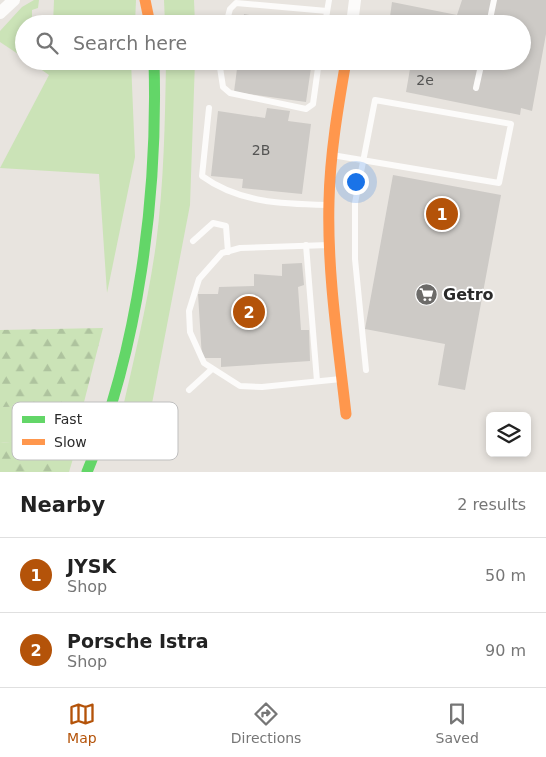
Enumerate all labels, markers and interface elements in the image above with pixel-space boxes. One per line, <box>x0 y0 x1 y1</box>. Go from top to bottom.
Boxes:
search box <box>15 15 531 70</box>
icon: search <box>33 29 61 57</box>
text: Search here <box>73 32 187 54</box>
house number: 2e <box>416 72 434 88</box>
house number: 2B <box>252 142 270 158</box>
your location <box>343 169 369 195</box>
pin: 1 <box>426 195 458 233</box>
supermarket icon: Getro <box>415 282 439 306</box>
place label: Getro <box>443 285 494 304</box>
pin: 2 <box>233 293 265 331</box>
legend <box>12 402 178 460</box>
text: Fast <box>54 411 83 427</box>
map controls <box>486 412 531 457</box>
button: layers <box>486 412 531 457</box>
text: Slow <box>54 434 87 450</box>
text: Nearby <box>20 493 105 517</box>
text: 2 results <box>457 495 526 514</box>
text: JYSK <box>67 555 116 577</box>
text: 1 <box>30 566 42 585</box>
text: 50 m <box>485 566 526 585</box>
text: Shop <box>67 577 107 596</box>
text: Porsche Istra <box>67 630 209 652</box>
text: 2 <box>30 641 42 660</box>
text: 90 m <box>485 641 526 660</box>
text: Shop <box>67 652 107 671</box>
tab: Map <box>67 700 97 746</box>
tab: Directions <box>231 700 301 746</box>
tab: Saved <box>436 700 479 746</box>

